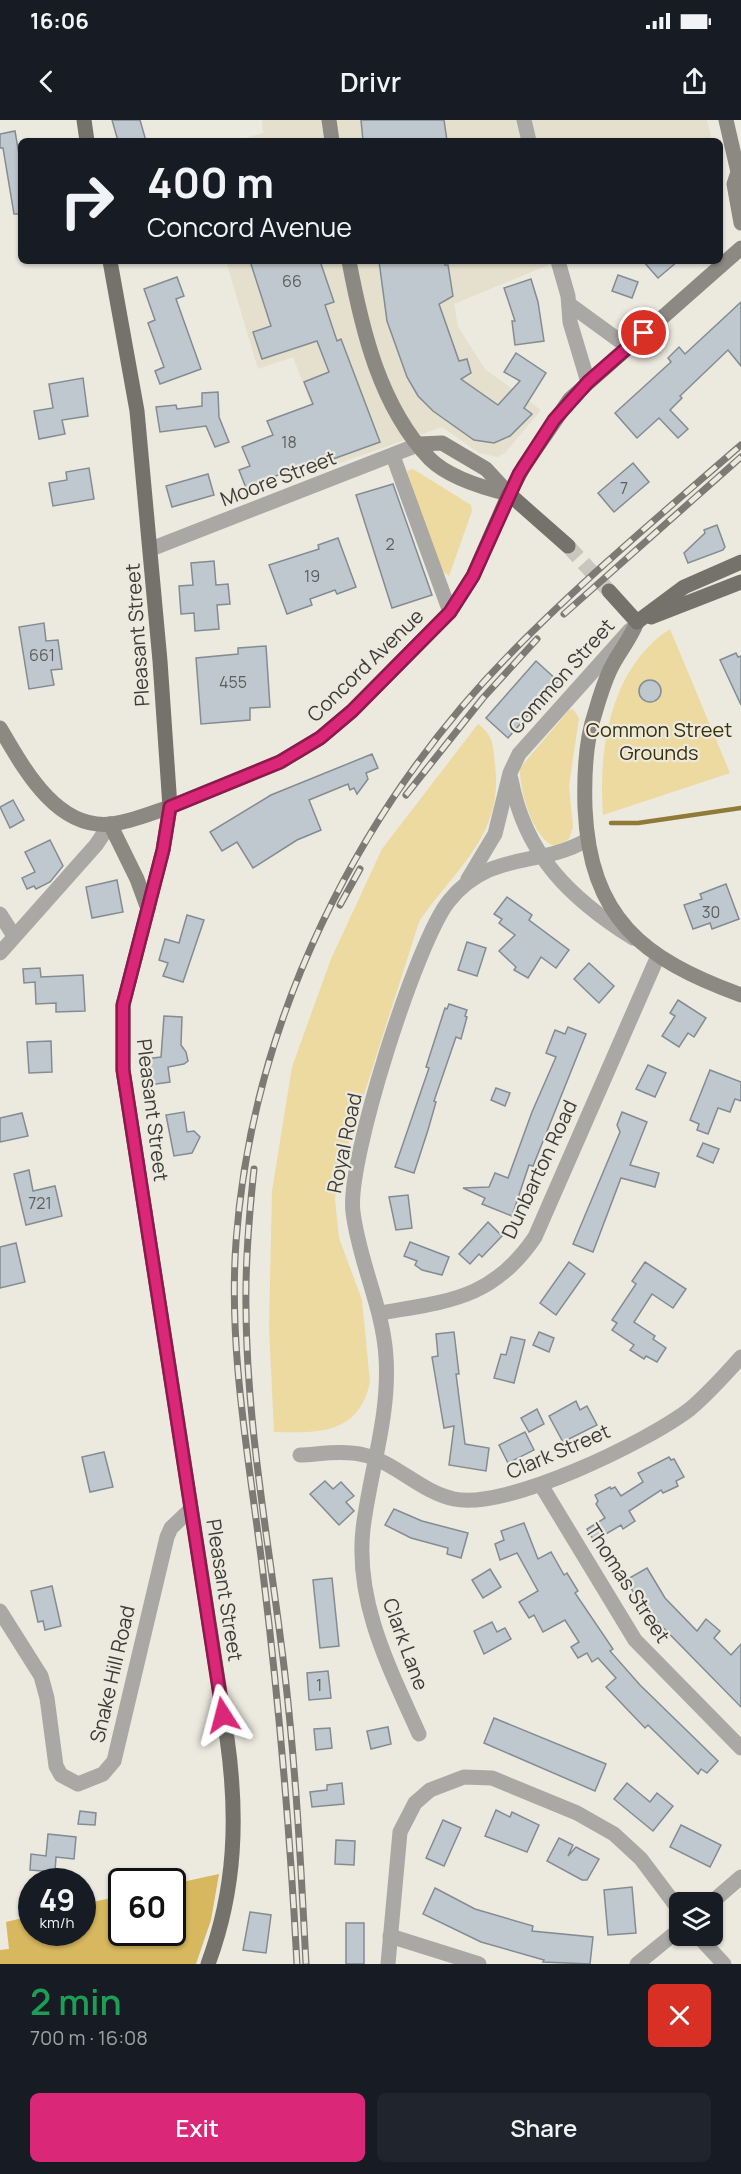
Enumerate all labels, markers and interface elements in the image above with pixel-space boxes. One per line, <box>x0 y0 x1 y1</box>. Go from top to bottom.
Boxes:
text: 16:06 <box>30 6 89 36</box>
text: Drivr <box>340 63 401 100</box>
icon: back <box>30 65 63 98</box>
icon: share <box>678 65 711 98</box>
text: 400 m <box>147 153 274 211</box>
icon: right <box>48 162 126 240</box>
text: Concord Avenue <box>147 208 352 245</box>
house number: 66 <box>282 270 302 292</box>
pin <box>618 307 669 358</box>
icon: arrive <box>627 316 660 349</box>
house number: 18 <box>281 431 297 453</box>
street label: Moore Street <box>216 444 340 512</box>
house number: 7 <box>620 477 628 499</box>
house number: 2 <box>385 533 395 555</box>
street label: Pleasant Street <box>119 562 155 708</box>
house number: 19 <box>304 565 320 587</box>
street label: Concord Avenue <box>301 603 429 727</box>
street label: Common Street <box>502 613 620 739</box>
house number: 661 <box>29 644 55 666</box>
house number: 455 <box>219 671 247 693</box>
park label: Common Street Grounds <box>586 716 732 766</box>
house number: 30 <box>702 901 720 923</box>
street label: Pleasant Street <box>131 1037 175 1183</box>
street label: Royal Road <box>320 1091 368 1195</box>
street label: Dunbarton Road <box>495 1095 583 1243</box>
house number: 721 <box>28 1192 52 1214</box>
street label: Clark Street <box>502 1417 614 1485</box>
street label: Pleasant Street <box>200 1517 250 1663</box>
street label: Thomas Street <box>579 1518 677 1648</box>
street label: Clark Lane <box>377 1594 435 1694</box>
street label: Snake Hill Road <box>83 1603 141 1745</box>
house number: 1 <box>316 1674 322 1696</box>
position arrow <box>191 1683 255 1747</box>
speed limit sign: 60 <box>108 1868 186 1946</box>
text: 49 <box>39 1879 75 1920</box>
map controls <box>669 1892 723 1946</box>
button: layers <box>669 1892 723 1946</box>
text: km/h <box>40 1912 74 1933</box>
text: 2 min <box>30 1977 122 2026</box>
button: close <box>648 1984 711 2047</box>
text: 700 m · 16:08 <box>30 2024 148 2051</box>
button: Exit <box>30 2093 365 2162</box>
button: Share <box>377 2093 711 2162</box>

